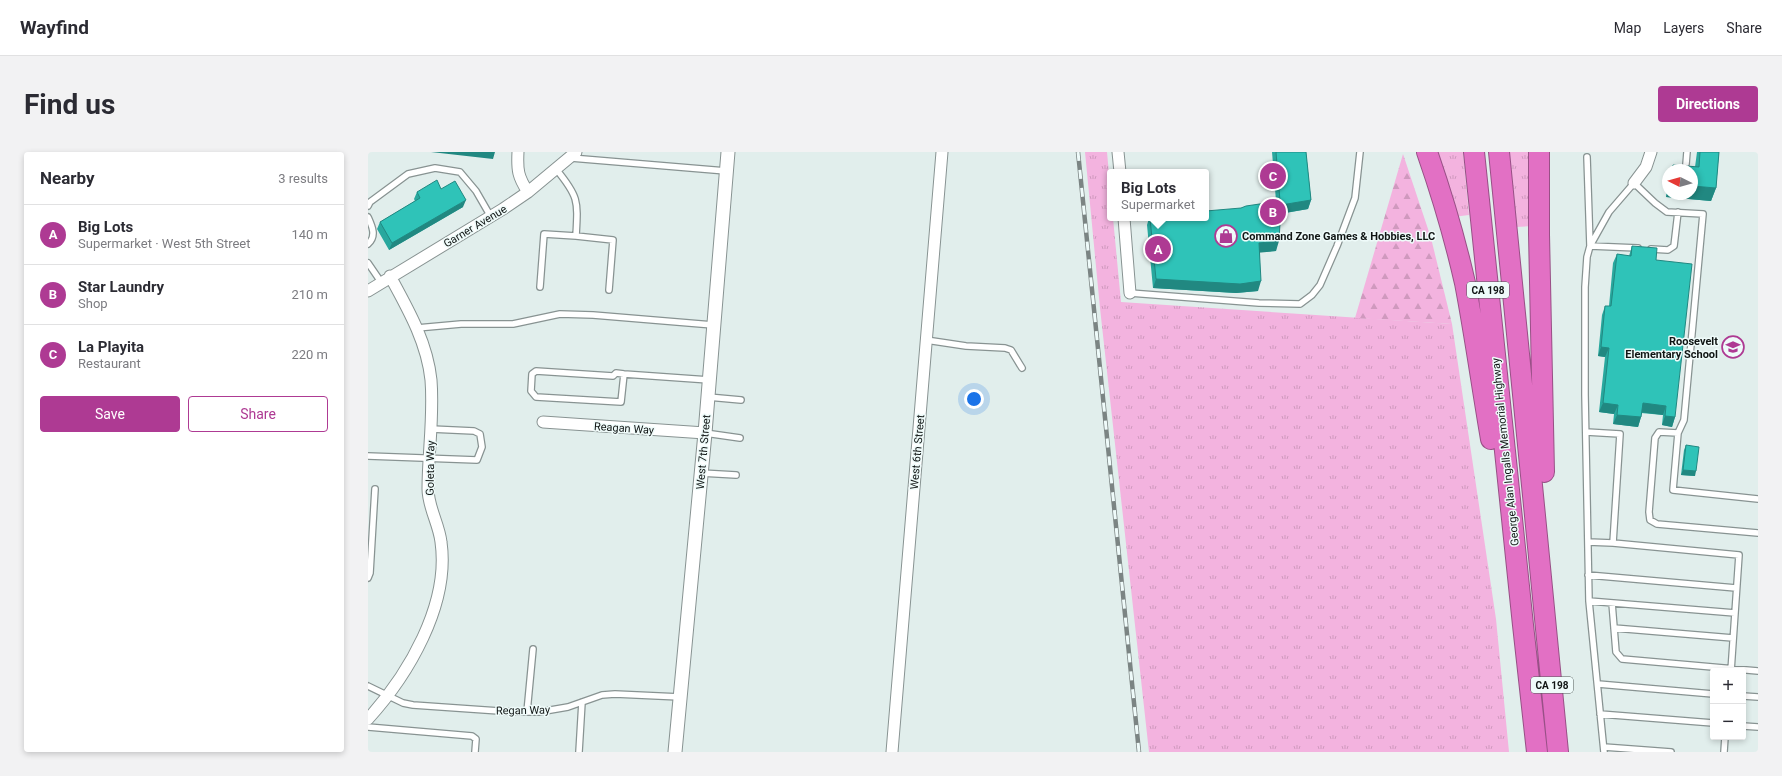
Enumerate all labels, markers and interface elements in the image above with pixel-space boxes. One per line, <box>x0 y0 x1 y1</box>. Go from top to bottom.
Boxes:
text: Wayfind <box>20 16 89 39</box>
text: Map <box>1614 20 1641 36</box>
text: Layers <box>1663 20 1704 36</box>
text: Share <box>1726 20 1762 36</box>
button: Directions <box>1658 86 1758 122</box>
text: Find us <box>24 88 115 121</box>
pin: C <box>1260 161 1286 191</box>
north arrow <box>1662 164 1698 200</box>
text: Nearby <box>40 168 95 188</box>
popup <box>1107 169 1209 221</box>
text: 3 results <box>278 171 328 186</box>
text: Big Lots <box>1121 179 1176 197</box>
text: Supermarket <box>1121 197 1195 212</box>
pin: B <box>1260 197 1286 227</box>
street label: Garner Avenue <box>441 202 509 250</box>
text: Big Lots <box>78 218 133 236</box>
shop icon: Command Zone Games & Hobbies, LLC <box>1213 223 1239 249</box>
text: A <box>49 227 57 242</box>
text: 140 m <box>291 227 328 242</box>
place label: Command Zone Games & Hobbies, LLC <box>1242 230 1435 243</box>
pin: A <box>1145 234 1171 264</box>
text: Supermarket · West 5th Street <box>78 236 250 251</box>
text: Star Laundry <box>78 278 164 296</box>
road number: CA 198 <box>1467 282 1509 298</box>
text: B <box>49 287 57 302</box>
text: 210 m <box>291 287 328 302</box>
text: Shop <box>78 296 108 311</box>
school or university icon: Roosevelt Elementary School <box>1720 334 1746 360</box>
place label: Roosevelt Elementary School <box>1625 335 1718 361</box>
text: La Playita <box>78 338 144 356</box>
text: C <box>49 347 57 362</box>
text: 220 m <box>291 347 328 362</box>
text: Restaurant <box>78 356 141 371</box>
street label: George Alan Ingalls Memorial Highway <box>1489 357 1522 547</box>
your location <box>964 389 984 409</box>
button: Save <box>40 396 180 432</box>
button: Share <box>188 396 328 432</box>
street label: West 7th Street <box>694 414 713 490</box>
street label: West 6th Street <box>908 414 927 490</box>
street label: Reagan Way <box>593 420 655 437</box>
street label: Goleta Way <box>424 439 437 496</box>
map controls <box>1710 668 1746 740</box>
button: + <box>1710 668 1746 704</box>
road number: CA 198 <box>1531 677 1573 693</box>
street label: Regan Way <box>496 704 551 717</box>
button: − <box>1710 704 1746 740</box>

